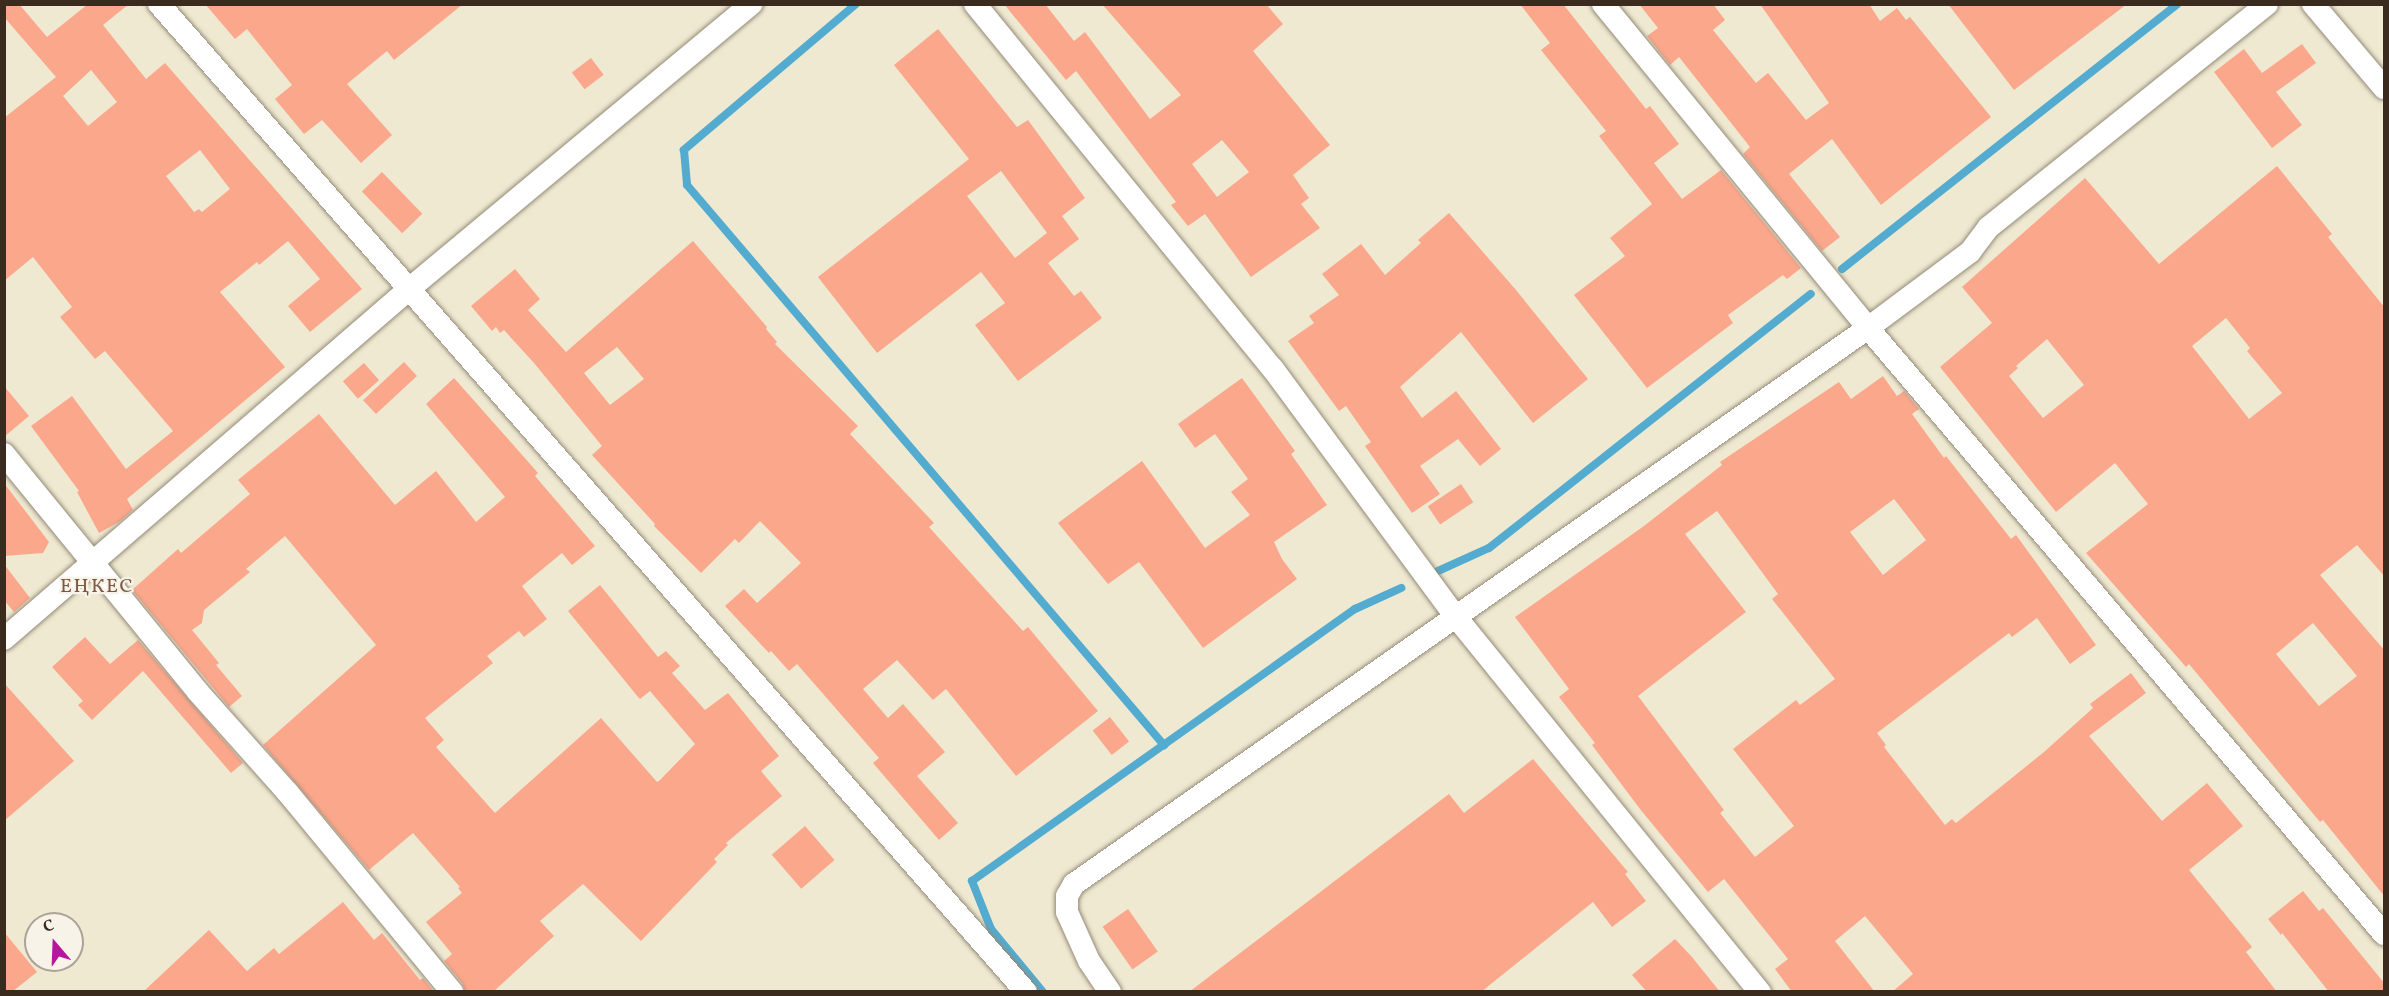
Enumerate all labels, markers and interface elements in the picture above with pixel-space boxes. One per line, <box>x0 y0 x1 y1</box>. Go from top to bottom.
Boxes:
district label: ЕҢКЕС <box>60 575 134 599</box>
north arrow <box>24 912 84 972</box>
text: С <box>40 915 57 939</box>

